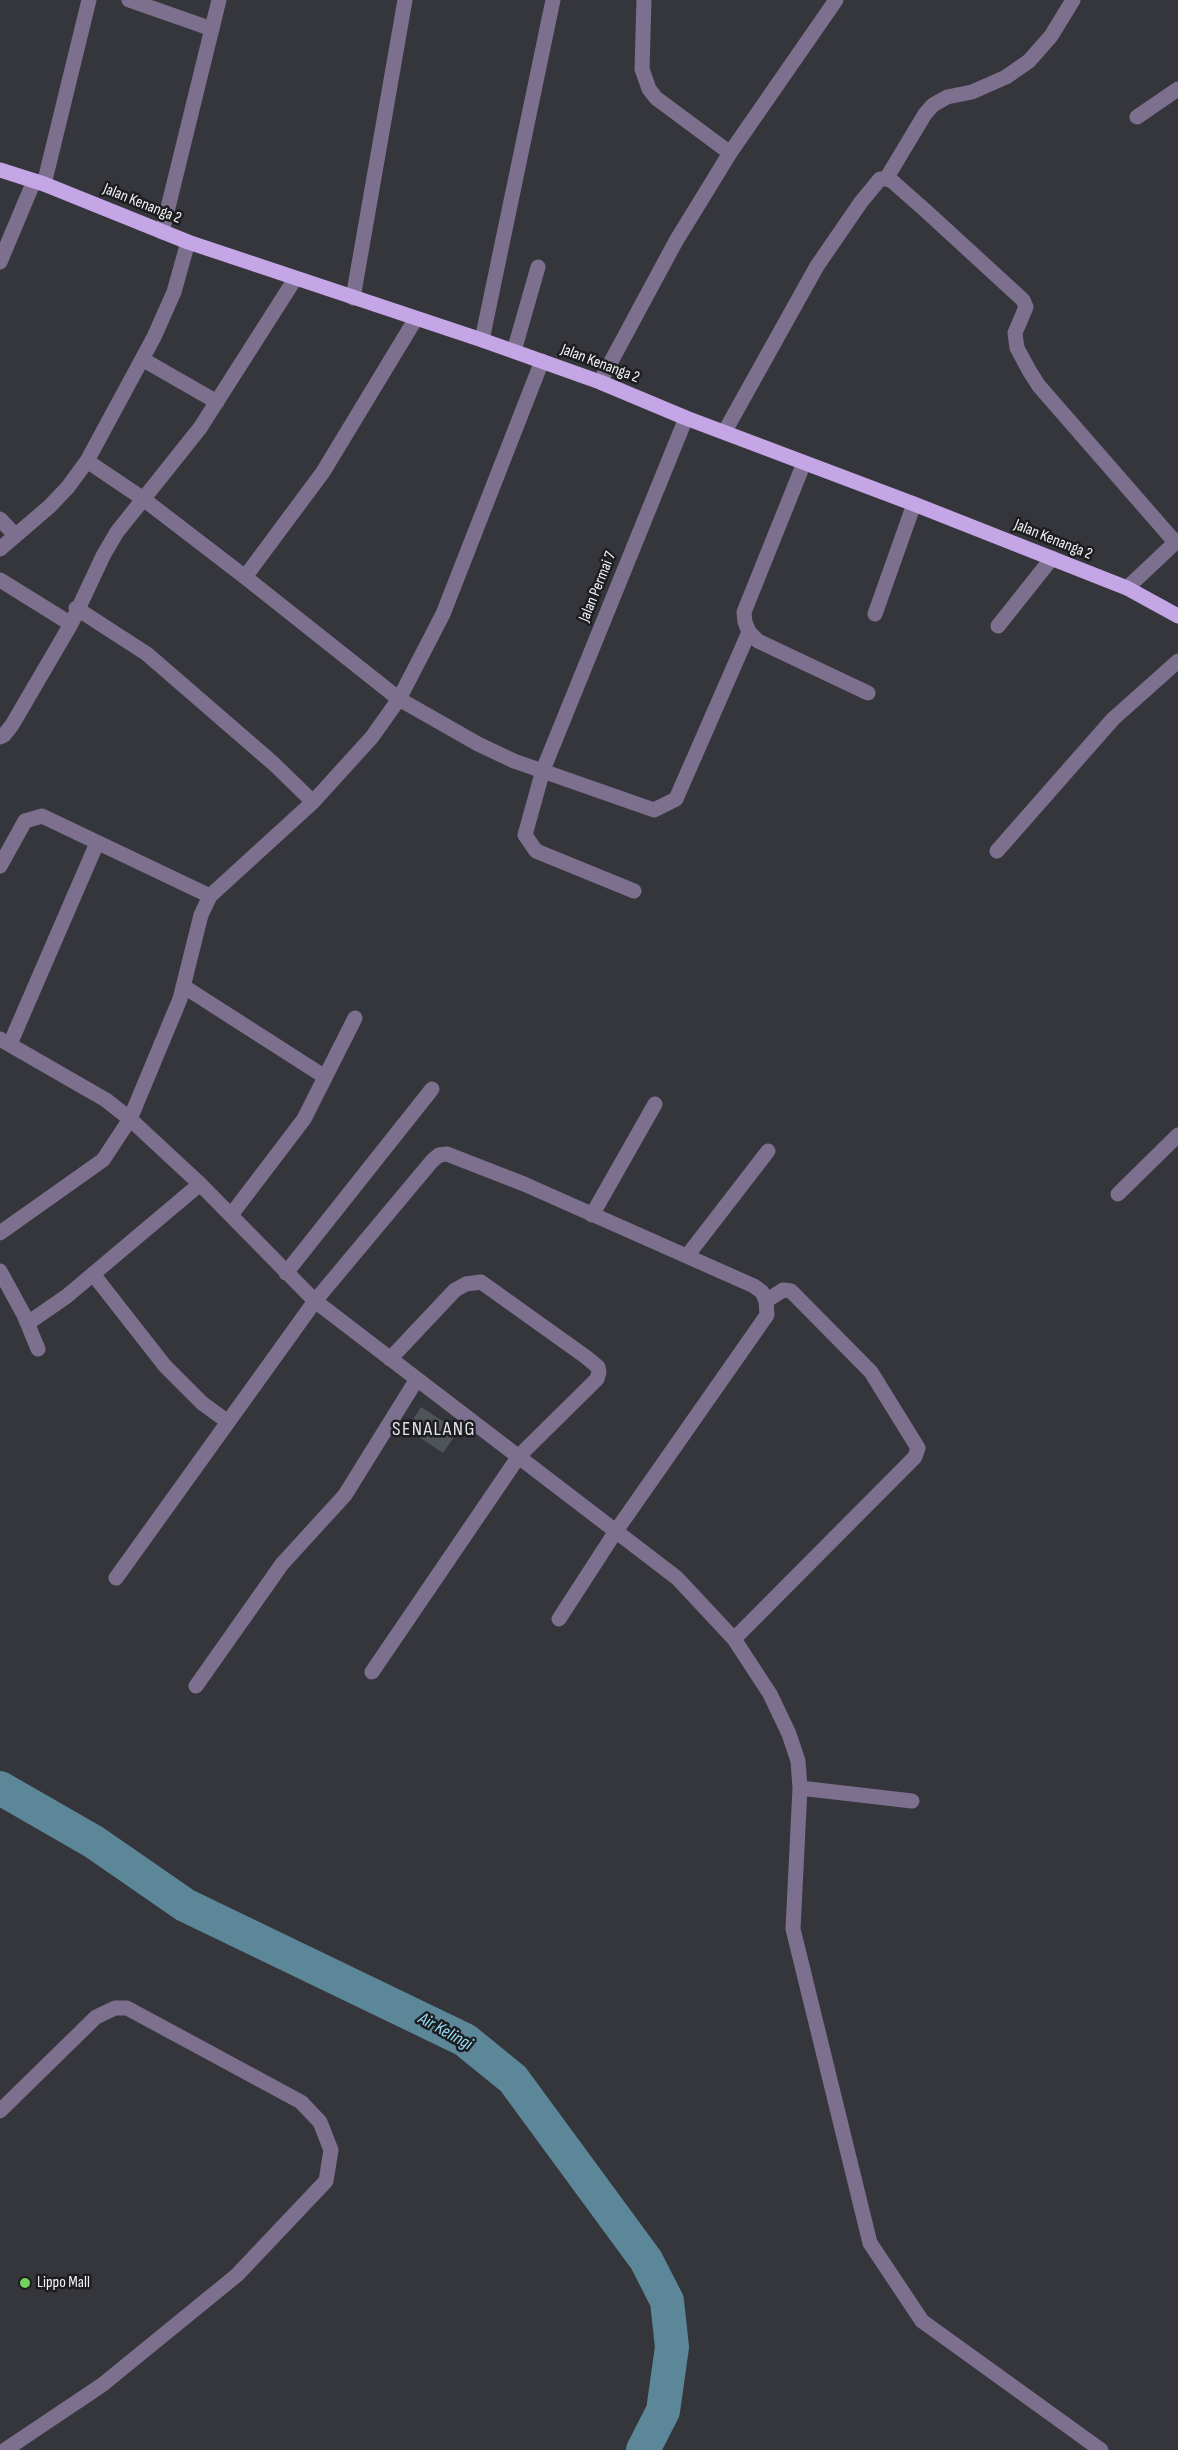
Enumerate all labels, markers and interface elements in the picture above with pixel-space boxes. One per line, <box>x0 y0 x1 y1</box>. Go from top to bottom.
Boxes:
street label: Jalan Kenanga 2 <box>100 180 184 228</box>
street label: Jalan Kenanga 2 <box>558 340 642 388</box>
street label: Jalan Kenanga 2 <box>1011 516 1095 564</box>
street label: Jalan Permai 7 <box>575 549 621 625</box>
district label: SENALANG <box>392 1418 476 1442</box>
water label: Air Kelingi <box>414 2008 476 2056</box>
place label: Lippo Mall <box>37 2273 90 2293</box>
marker: Lippo Mall <box>18 2276 32 2290</box>

